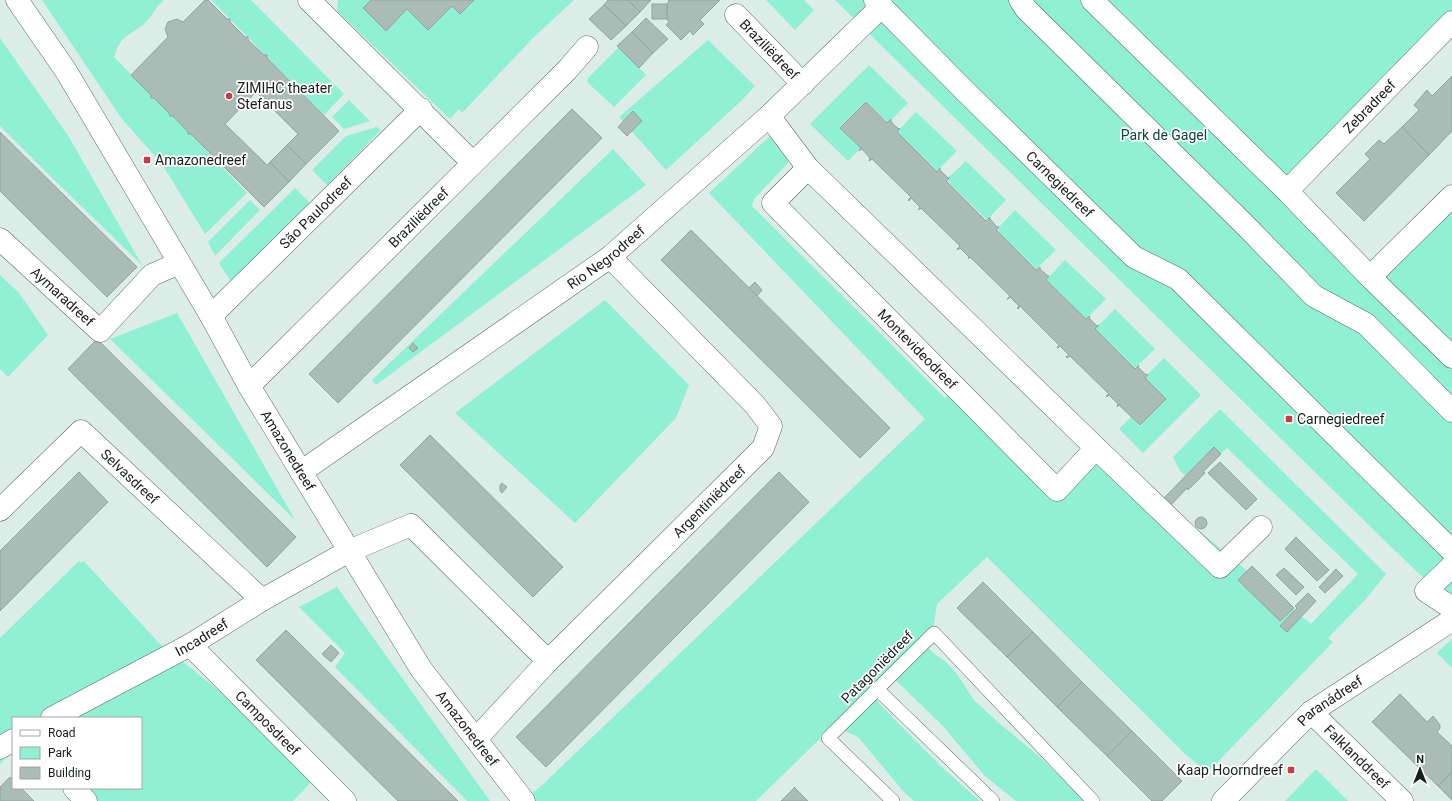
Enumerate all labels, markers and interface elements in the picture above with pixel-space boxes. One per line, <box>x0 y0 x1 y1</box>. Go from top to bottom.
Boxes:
street label: Braziliëdreef <box>737 16 802 83</box>
street label: Zebradreef <box>1340 77 1399 136</box>
place label: ZIMIHC theater Stefanus <box>237 80 332 112</box>
marker: ZIMIHC theater Stefanus <box>224 91 234 101</box>
park label: Park de Gagel <box>1121 127 1207 143</box>
street label: Carnegiedreef <box>1023 148 1097 221</box>
place label: Amazonedreef <box>155 152 246 168</box>
marker: Amazonedreef <box>142 155 152 165</box>
street label: São Paulodreef <box>276 174 355 252</box>
street label: Braziliëdreef <box>385 184 452 251</box>
street label: Rio Negrodreef <box>564 222 648 292</box>
street label: Aymaradreef <box>28 264 97 330</box>
street label: Montevideodreef <box>875 306 960 392</box>
street label: Amazonedreef <box>258 407 319 494</box>
place label: Carnegiedreef <box>1297 411 1385 427</box>
marker: Carnegiedreef <box>1284 414 1294 424</box>
street label: Selvasdreef <box>98 446 162 507</box>
street label: Argentiniëdreef <box>670 462 749 541</box>
street label: Incadreef <box>173 615 231 659</box>
street label: Patagoniëdreef <box>838 628 916 706</box>
street label: Paranádreef <box>1294 672 1366 729</box>
street label: Camposdreef <box>232 687 303 759</box>
street label: Amazonedreef <box>433 687 502 769</box>
legend <box>12 717 142 789</box>
street label: Falklanddreef <box>1321 721 1393 792</box>
text: Road <box>48 726 76 740</box>
text: Park <box>48 746 73 760</box>
north arrow <box>1400 749 1440 789</box>
text: N <box>1416 753 1424 766</box>
place label: Kaap Hoorndreef <box>1177 762 1283 778</box>
marker: Kaap Hoorndreef <box>1286 765 1296 775</box>
text: Building <box>48 766 91 780</box>

